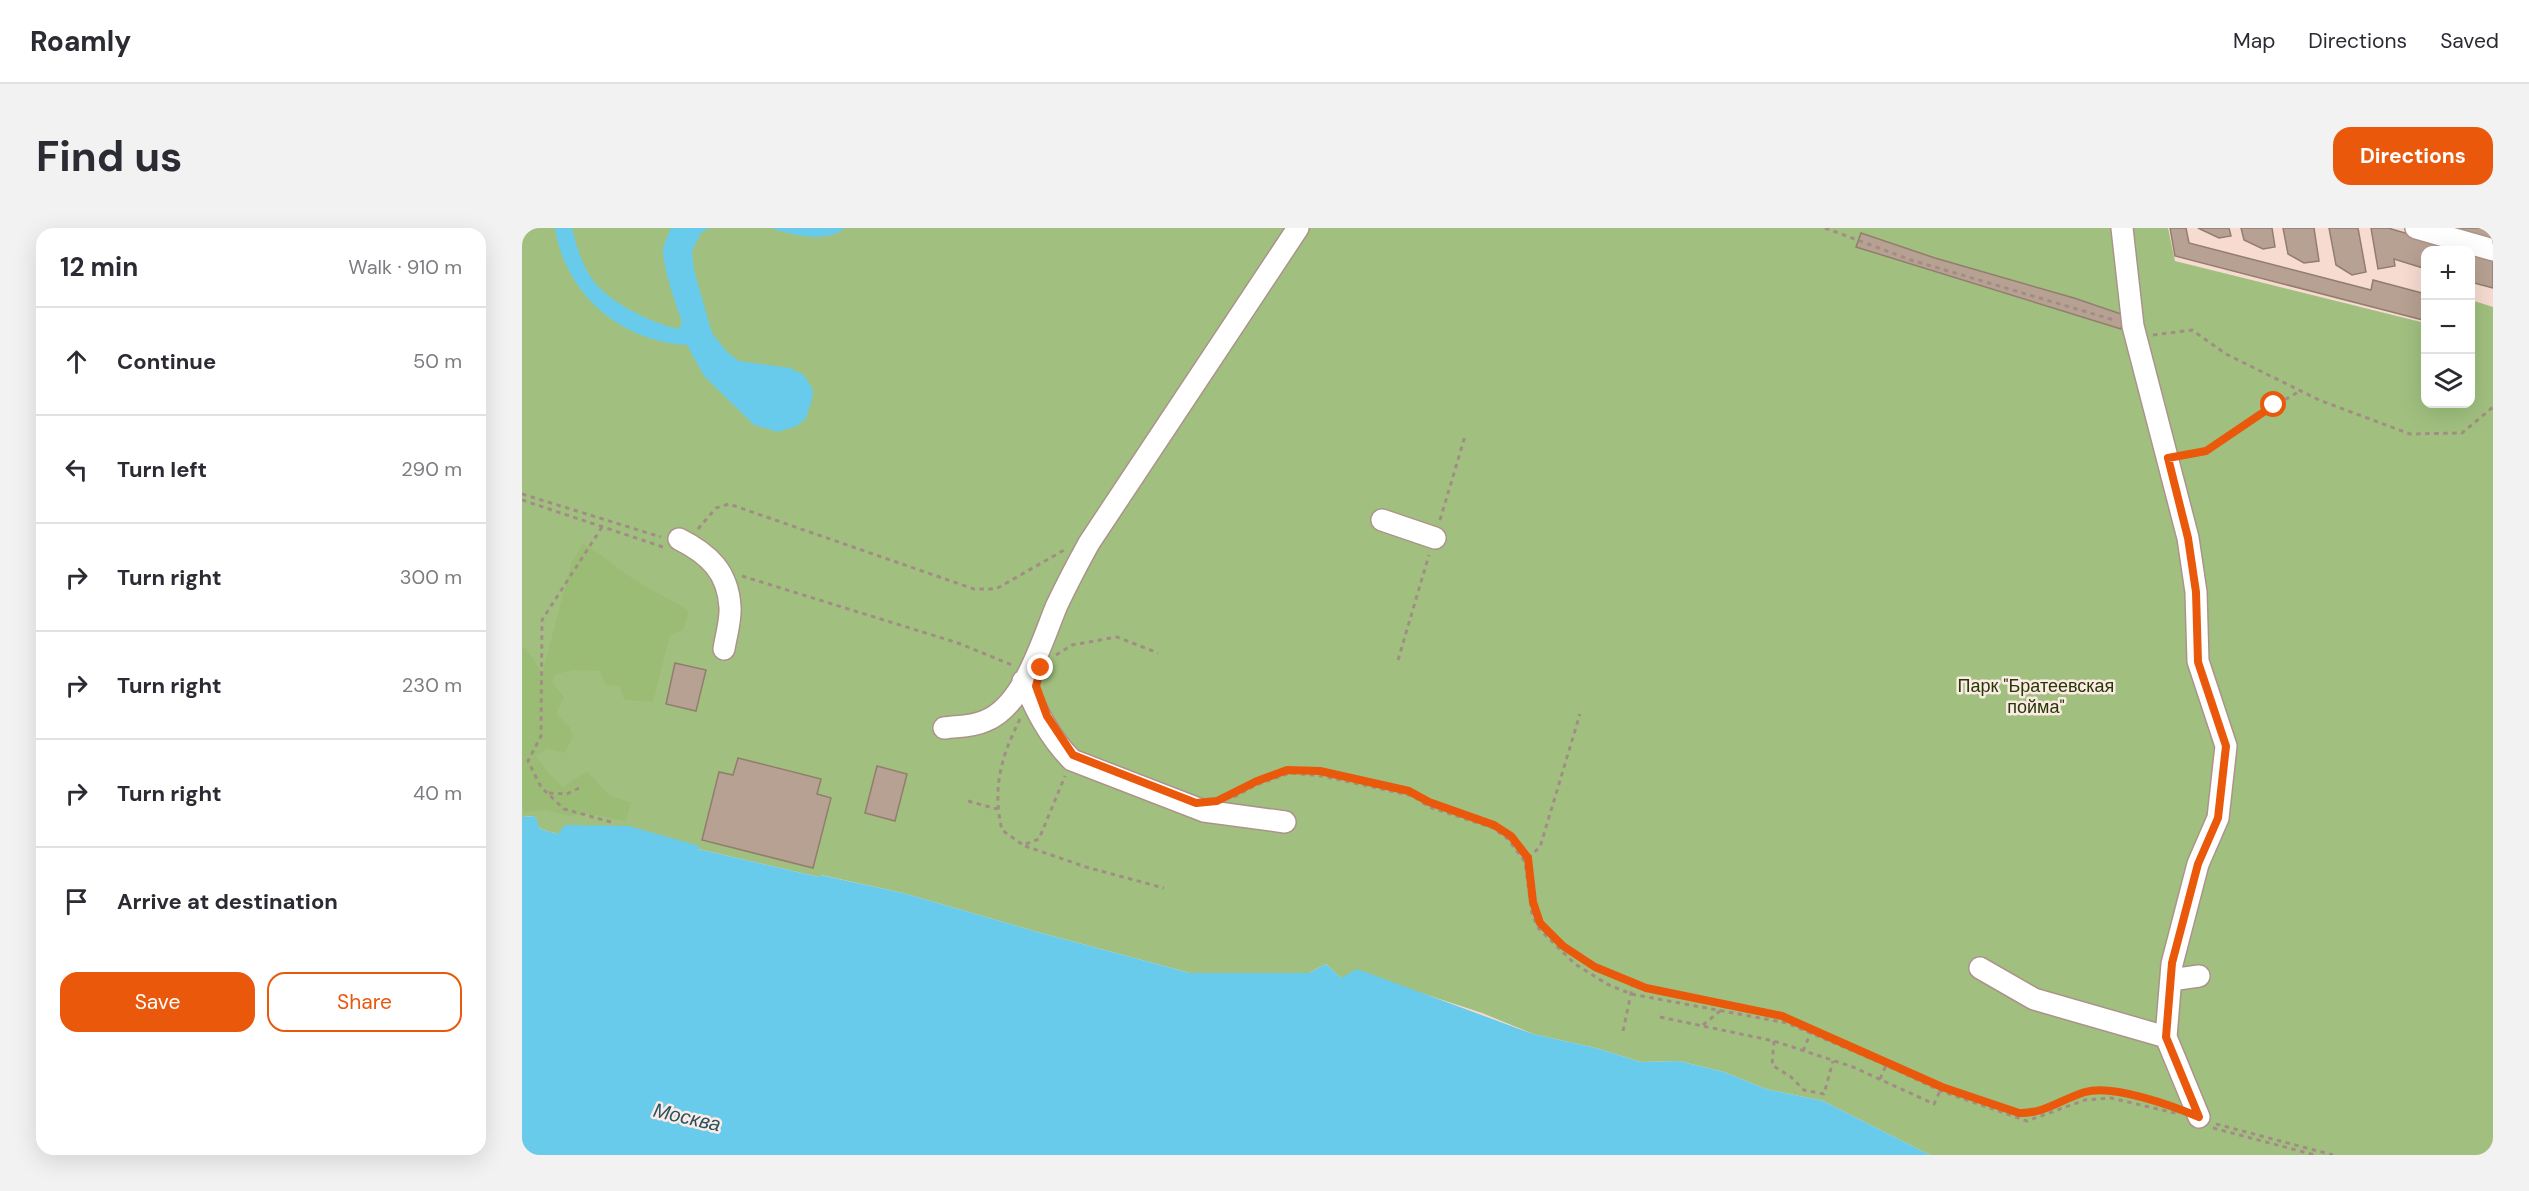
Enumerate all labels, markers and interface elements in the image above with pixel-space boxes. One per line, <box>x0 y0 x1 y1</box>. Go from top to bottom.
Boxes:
text: Roamly <box>30 23 131 60</box>
text: Map <box>2233 27 2275 55</box>
text: Directions <box>2308 27 2407 55</box>
text: Saved <box>2440 27 2499 55</box>
button: Directions <box>2333 127 2493 185</box>
text: Find us <box>36 129 182 184</box>
map controls <box>2421 246 2475 408</box>
button: + <box>2421 246 2475 300</box>
text: 12 min <box>60 250 138 284</box>
text: Walk · 910 m <box>348 254 462 280</box>
button: − <box>2421 300 2475 354</box>
icon: ahead <box>60 345 93 378</box>
text: Continue <box>117 347 216 376</box>
text: 50 m <box>413 348 462 374</box>
button: layers <box>2421 354 2475 408</box>
route start <box>2260 391 2286 417</box>
icon: left <box>60 453 93 486</box>
text: Turn left <box>117 455 207 484</box>
text: 290 m <box>401 456 462 482</box>
icon: right <box>60 561 93 594</box>
text: Turn right <box>117 563 222 592</box>
text: 300 m <box>400 564 462 590</box>
route end <box>1027 654 1053 680</box>
icon: right <box>60 669 93 702</box>
text: Turn right <box>117 671 222 700</box>
text: 230 m <box>402 672 462 698</box>
park label: Парк "Братеевская пойма" <box>1958 674 2114 719</box>
icon: right <box>60 777 93 810</box>
text: Turn right <box>117 779 222 808</box>
text: 40 m <box>413 780 462 806</box>
icon: arrive <box>60 885 93 918</box>
text: Arrive at destination <box>117 887 338 916</box>
button: Save <box>60 972 255 1032</box>
button: Share <box>267 972 462 1032</box>
water label: Москва <box>651 1097 723 1137</box>

